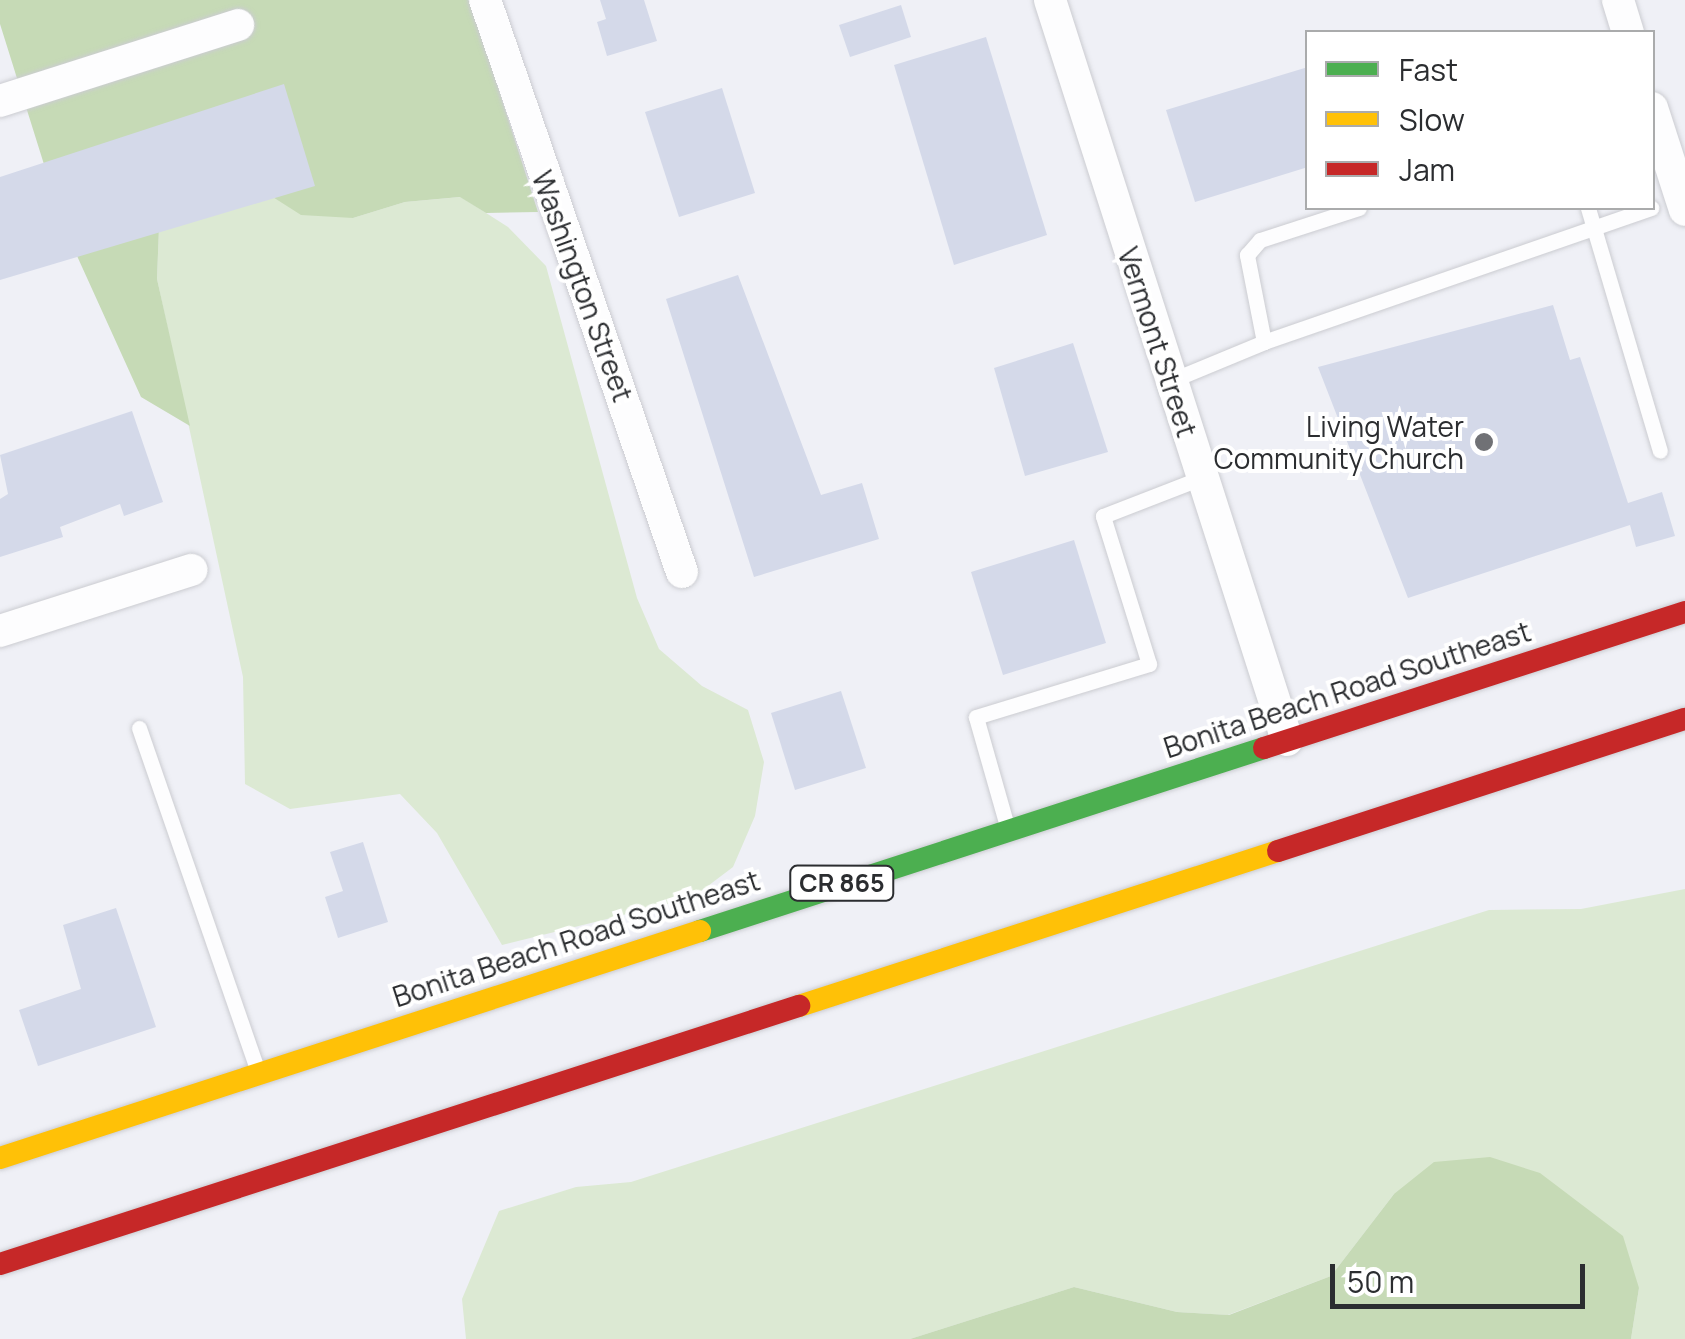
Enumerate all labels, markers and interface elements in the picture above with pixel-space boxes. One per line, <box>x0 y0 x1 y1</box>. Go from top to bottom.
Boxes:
legend <box>1305 30 1655 210</box>
text: Fast <box>1399 49 1458 90</box>
text: Slow <box>1399 99 1465 140</box>
text: Jam <box>1399 149 1455 190</box>
street label: Washington Street <box>526 166 640 406</box>
street label: Vermont Street <box>1111 243 1205 441</box>
place label: Living Water Community Church <box>1214 409 1464 475</box>
marker: Living Water Community Church <box>1473 431 1495 453</box>
street label: Bonita Beach Road Southeast <box>1159 614 1535 764</box>
street label: Bonita Beach Road Southeast <box>388 863 764 1013</box>
road number: CR 865 <box>787 863 897 903</box>
scale bar <box>1335 1244 1590 1306</box>
text: 50 m <box>1347 1261 1414 1302</box>

